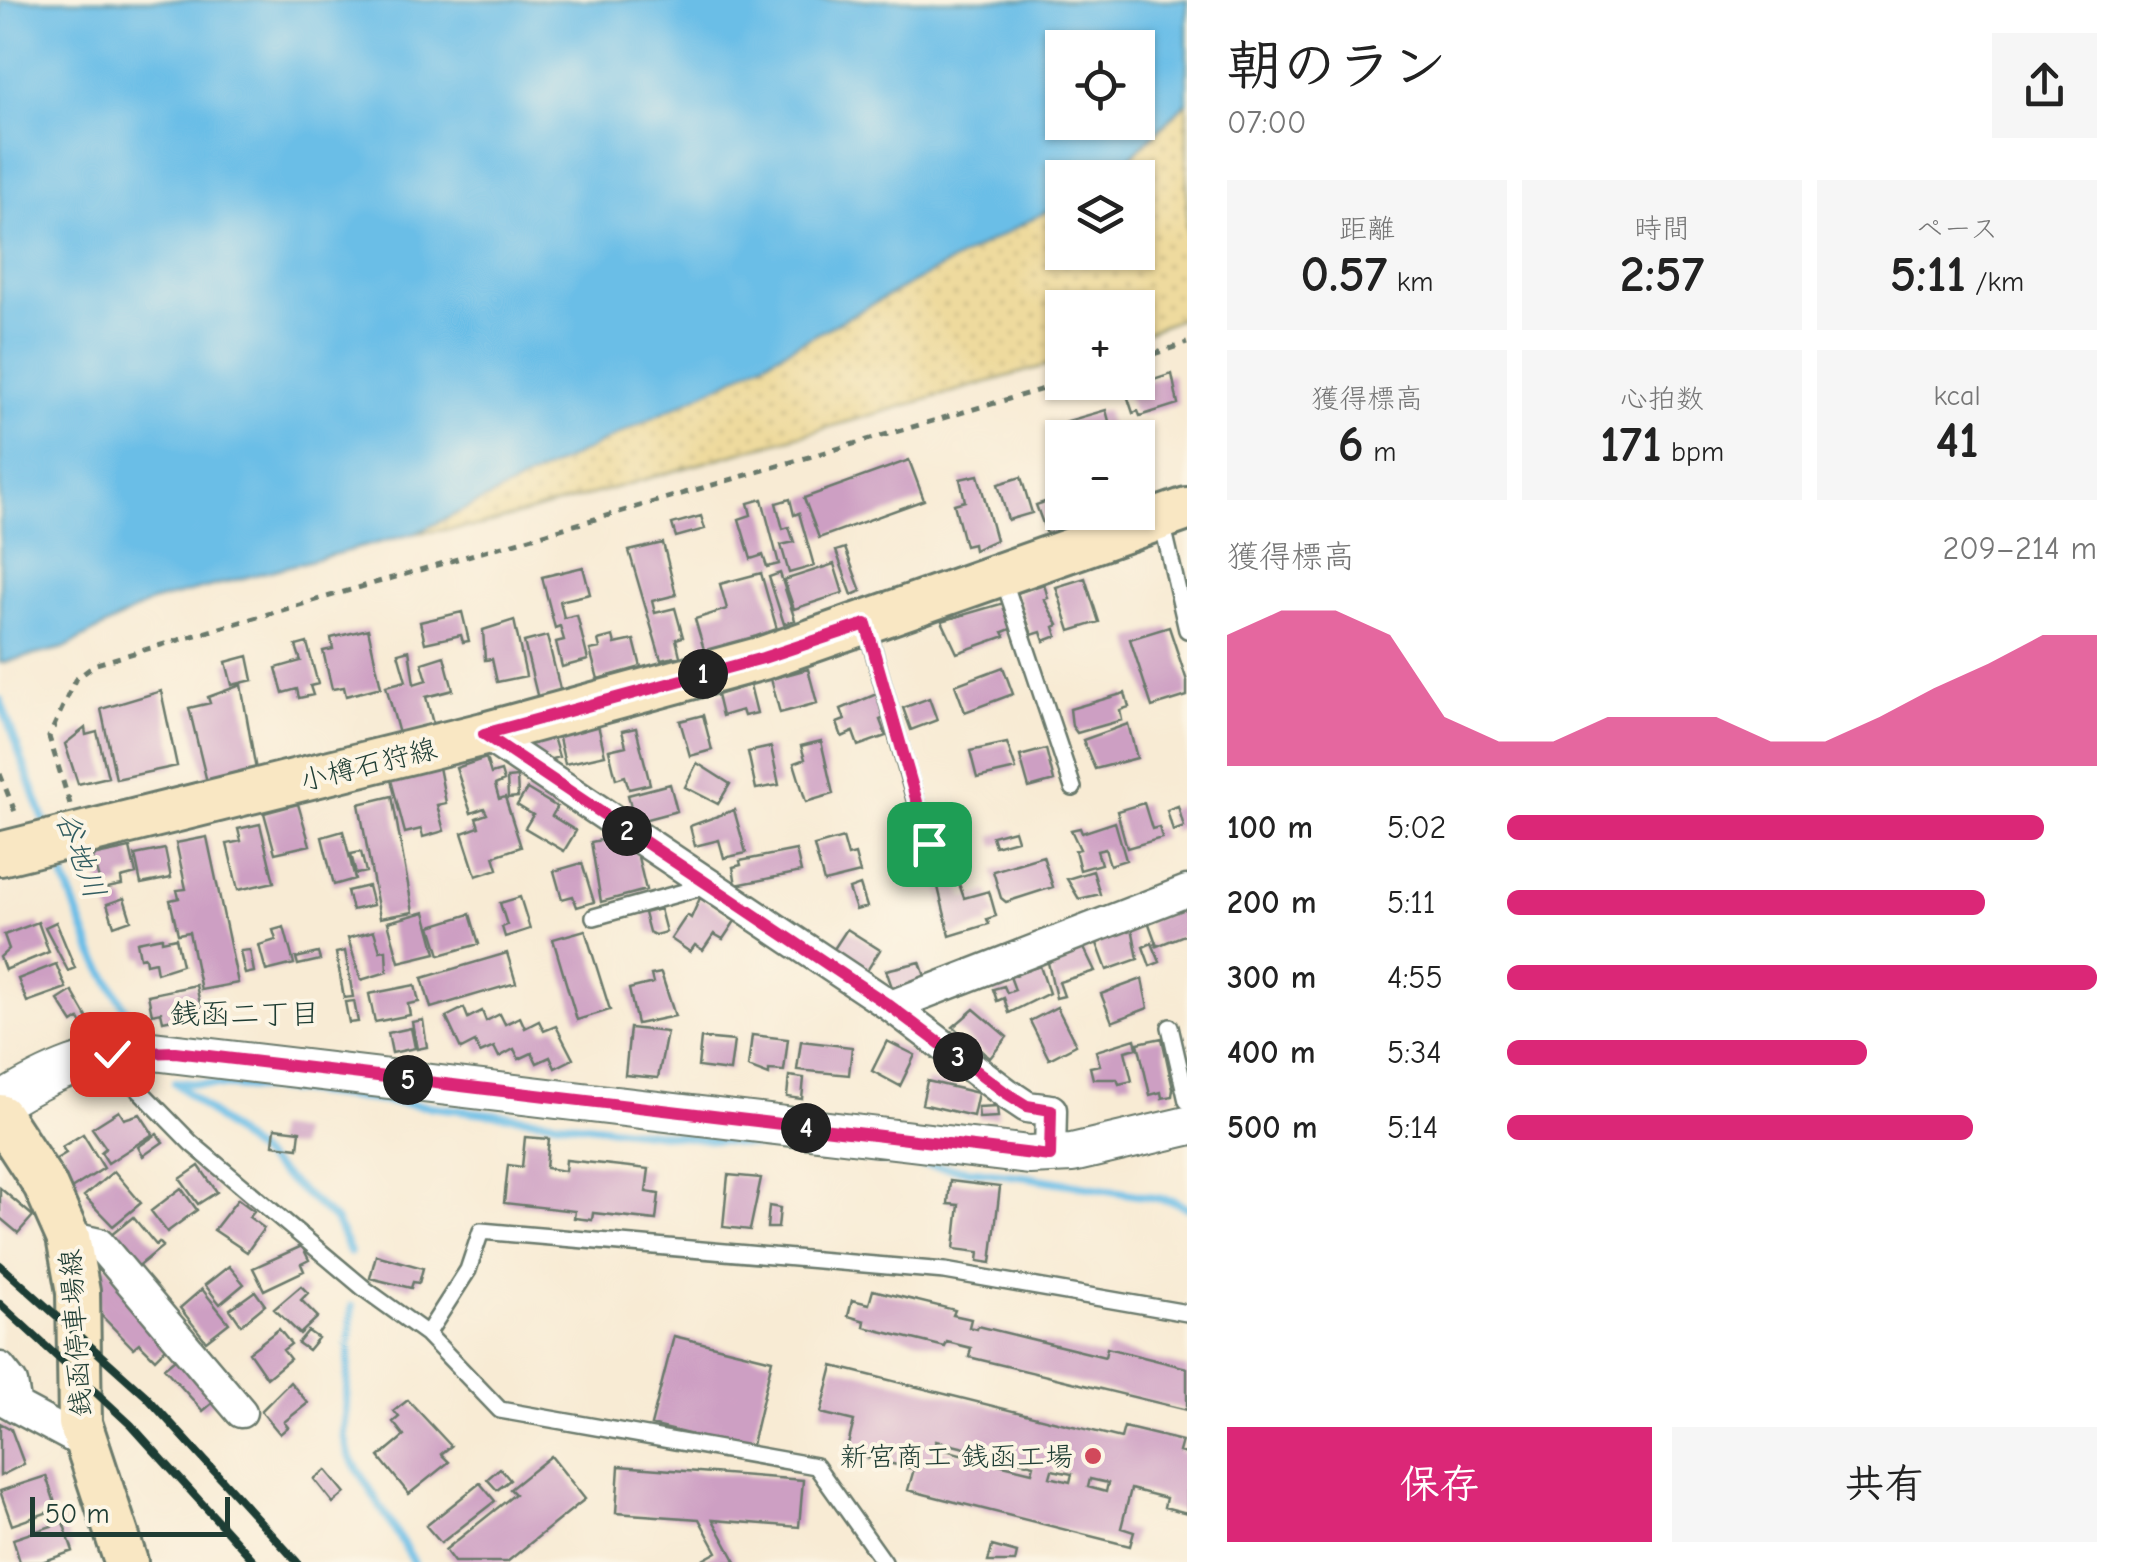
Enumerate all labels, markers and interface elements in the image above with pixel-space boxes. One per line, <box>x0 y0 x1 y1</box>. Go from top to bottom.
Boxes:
map controls <box>1045 30 1155 530</box>
button: locate <box>1045 30 1155 140</box>
button: share <box>1992 33 2097 138</box>
text: 朝のラン <box>1227 34 1447 98</box>
text: 07:00 <box>1227 104 1306 141</box>
button: layers <box>1045 160 1155 270</box>
text: 距離 <box>1339 213 1395 245</box>
text: 時間 <box>1634 213 1690 245</box>
text: ペース <box>1916 213 1998 245</box>
text: 0.57 <box>1301 246 1387 304</box>
text: 2:57 <box>1620 246 1704 304</box>
text: 5:11 <box>1890 246 1966 304</box>
text: km <box>1387 266 1433 298</box>
text: /km <box>1966 266 2024 298</box>
button: + <box>1045 290 1155 400</box>
text: kcal <box>1933 380 1981 412</box>
text: 獲得標高 <box>1311 383 1423 415</box>
text: 心拍数 <box>1620 383 1704 415</box>
text: 41 <box>1935 412 1979 470</box>
text: 6 <box>1338 416 1364 474</box>
text: 171 <box>1600 416 1662 474</box>
button: − <box>1045 420 1155 530</box>
text: m <box>1364 436 1396 468</box>
text: bpm <box>1662 436 1724 468</box>
text: 209–214 m <box>1943 530 2097 567</box>
text: 獲得標高 <box>1227 538 1355 575</box>
pin: 1 <box>678 649 728 699</box>
text: 1 <box>697 658 709 690</box>
street label: 小樽石狩線 <box>296 733 440 797</box>
pin <box>887 802 972 887</box>
pin: 2 <box>602 806 652 856</box>
water label: 谷地川 <box>49 807 112 903</box>
text: 100 m <box>1227 809 1313 846</box>
text: 5:02 <box>1387 809 1446 846</box>
text: 2 <box>620 815 634 847</box>
icon: arrive <box>902 817 957 872</box>
text: 200 m <box>1227 884 1316 921</box>
text: 5:11 <box>1387 884 1435 921</box>
text: 300 m <box>1227 959 1316 996</box>
text: 4:55 <box>1387 959 1443 996</box>
district label: 銭函二丁目 <box>170 997 320 1032</box>
pin <box>70 1012 155 1097</box>
icon: check <box>85 1027 140 1082</box>
pin: 3 <box>933 1032 983 1082</box>
text: 400 m <box>1227 1034 1315 1071</box>
text: 5:34 <box>1387 1034 1442 1071</box>
text: 3 <box>951 1041 965 1073</box>
pin: 5 <box>383 1055 433 1105</box>
text: 5 <box>401 1064 415 1096</box>
pin: 4 <box>781 1103 831 1153</box>
text: 500 m <box>1227 1109 1317 1146</box>
text: 5:14 <box>1387 1109 1438 1146</box>
text: 4 <box>799 1112 813 1144</box>
street label: 銭函停車場線 <box>54 1248 98 1418</box>
button: 保存 <box>1227 1427 1652 1542</box>
button: 共有 <box>1672 1427 2097 1542</box>
place label: 新宮商工 銭函工場 <box>840 1441 1073 1473</box>
marker: 新宮商工 銭函工場 <box>1082 1445 1104 1467</box>
scale bar <box>30 1492 230 1536</box>
text: 50 m <box>45 1498 110 1530</box>

